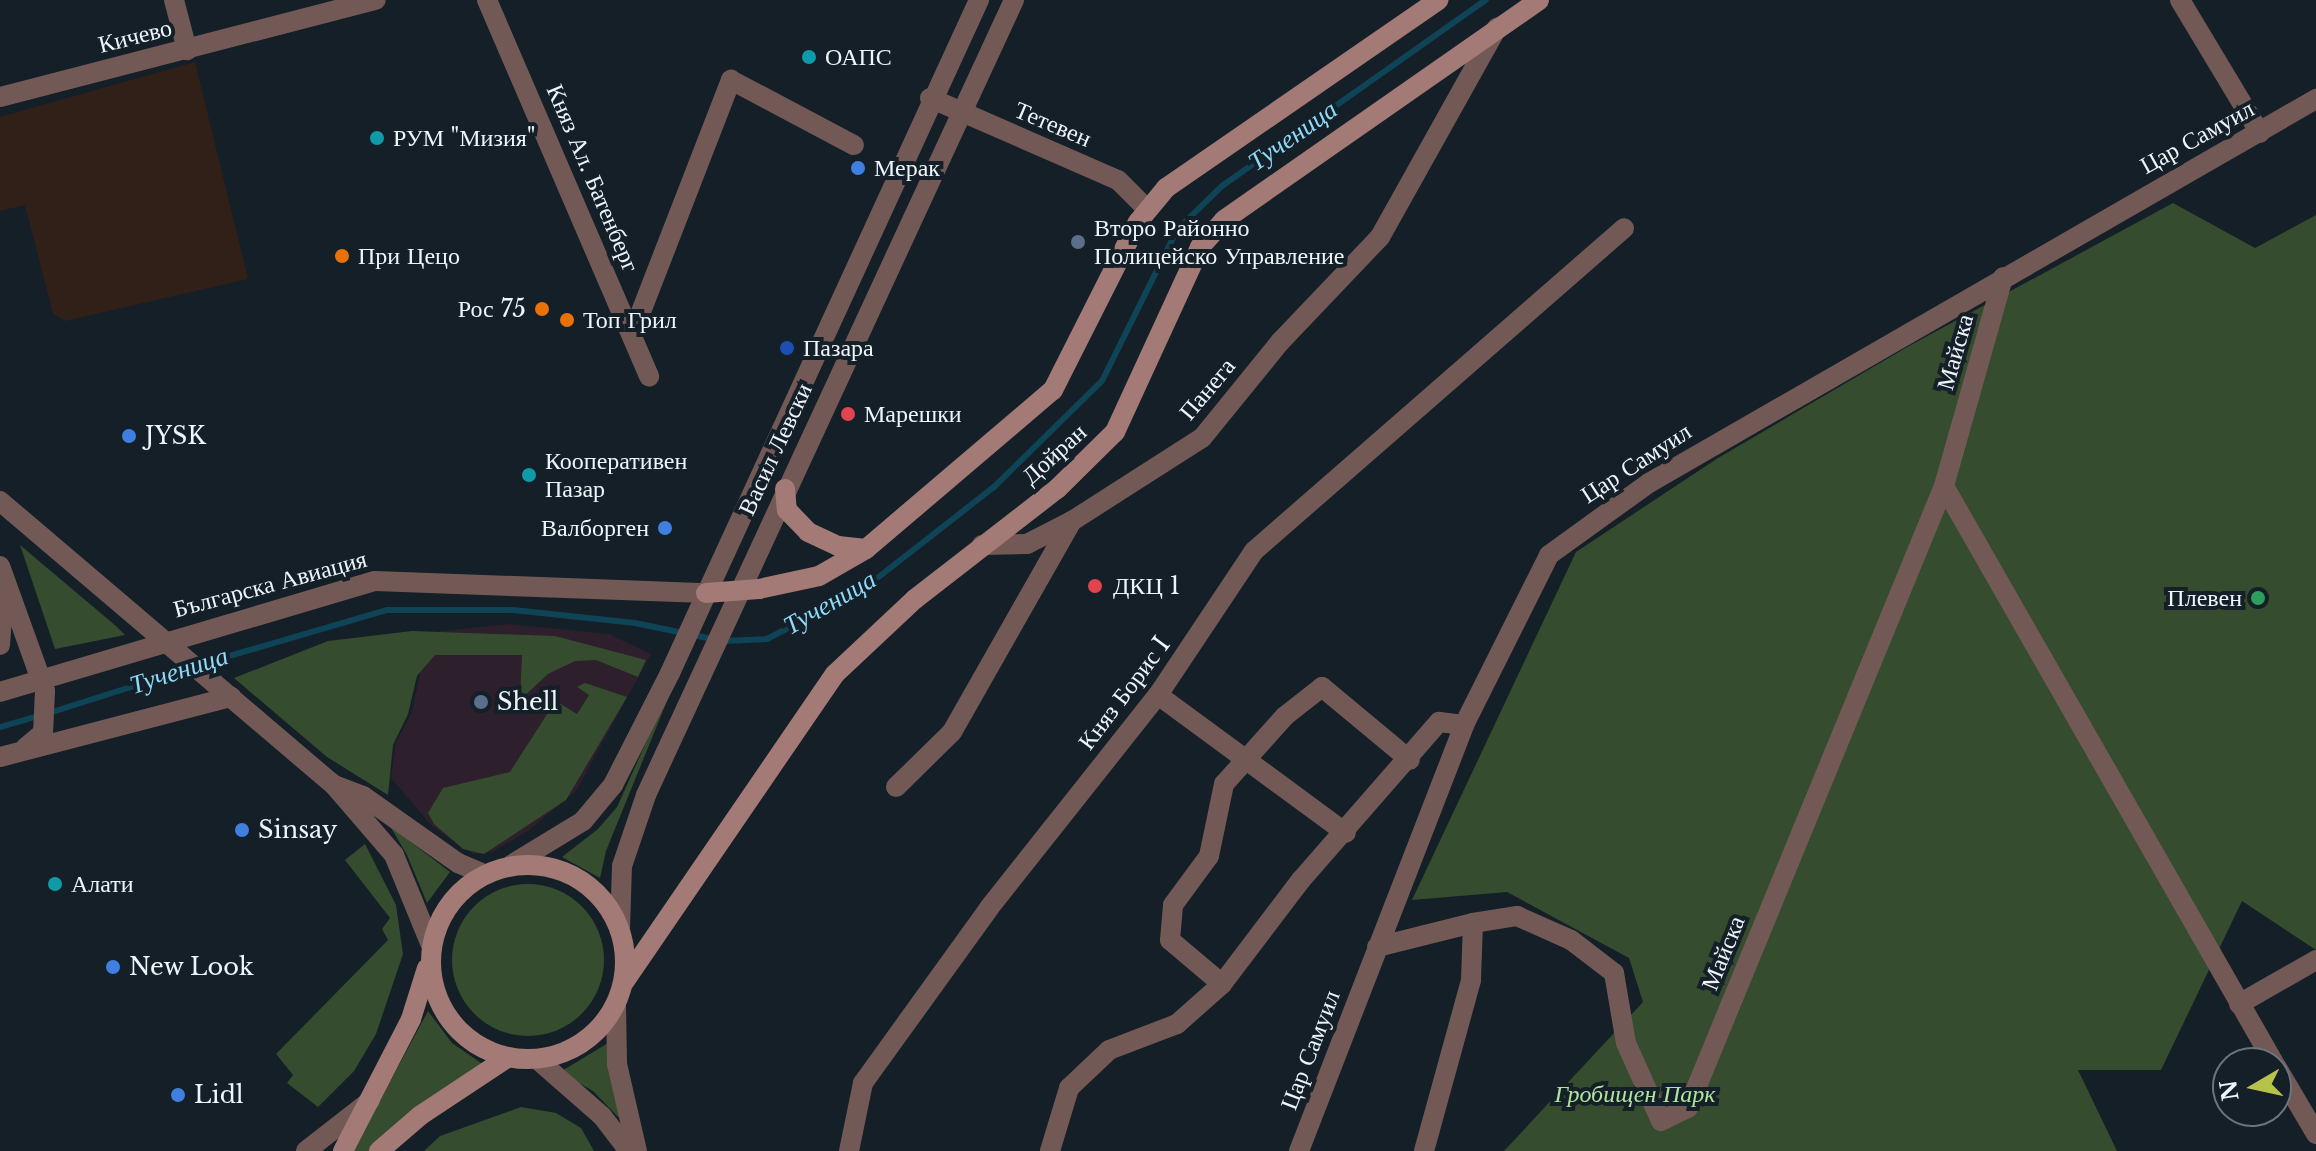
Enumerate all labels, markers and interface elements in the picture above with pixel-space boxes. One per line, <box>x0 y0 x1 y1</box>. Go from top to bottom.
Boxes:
street label: Кичево <box>95 13 175 59</box>
place label: ОАПС <box>825 43 892 71</box>
marker: ОАПС <box>800 48 818 66</box>
street label: Княз Ал. Батенберг <box>540 80 646 276</box>
water label: Тученица <box>1242 94 1344 178</box>
street label: Цар Самуил <box>2135 94 2259 180</box>
street label: Тетевен <box>1010 95 1096 153</box>
place label: РУМ "Мизия" <box>393 124 536 152</box>
marker: РУМ "Мизия" <box>368 129 386 147</box>
place label: Мерак <box>874 154 940 182</box>
marker: Мерак <box>849 159 867 177</box>
place label: Второ Районно Полицейско Управление <box>1094 214 1345 270</box>
marker: Второ Районно Полицейско Управление <box>1069 233 1087 251</box>
place label: При Цецо <box>358 242 460 270</box>
marker: При Цецо <box>333 247 351 265</box>
place label: Рос 75 <box>458 295 526 323</box>
marker: Рос 75 <box>533 300 551 318</box>
place label: Топ Грил <box>583 306 677 334</box>
marker: Топ Грил <box>558 311 576 329</box>
street label: Майска <box>1930 311 1980 393</box>
place label: Пазара <box>803 334 874 362</box>
marker: Пазара <box>778 339 796 357</box>
street label: Панега <box>1173 352 1241 426</box>
street label: Васил Левски <box>732 379 818 519</box>
place label: Марешки <box>864 400 962 428</box>
marker: Марешки <box>839 405 857 423</box>
street label: Цар Самуил <box>1576 417 1696 509</box>
street label: Дойран <box>1016 418 1092 490</box>
place label: JYSK <box>145 422 206 450</box>
marker: JYSK <box>120 427 138 445</box>
place label: Кооперативен Пазар <box>545 447 687 503</box>
marker: Кооперативен Пазар <box>520 466 538 484</box>
place label: Валборген <box>541 514 649 542</box>
marker: Валборген <box>656 519 674 537</box>
street label: Българска Авиация <box>170 544 370 624</box>
water label: Тученица <box>778 564 882 642</box>
place label: ДКЦ 1 <box>1113 572 1180 600</box>
marker: ДКЦ 1 <box>1084 575 1106 597</box>
place label: Плевен <box>2167 584 2242 612</box>
marker: Плевен <box>2249 589 2267 607</box>
street label: Княз Борис I <box>1072 631 1176 755</box>
water label: Тученица <box>126 640 232 702</box>
place label: Shell <box>497 688 558 716</box>
marker: Shell <box>472 693 490 711</box>
place label: Sinsay <box>258 816 337 844</box>
marker: Sinsay <box>233 821 251 839</box>
place label: Алати <box>71 870 134 898</box>
marker: Алати <box>46 875 64 893</box>
street label: Майска <box>1695 912 1751 994</box>
place label: New Look <box>129 953 254 981</box>
marker: New Look <box>104 958 122 976</box>
street label: Цар Самуил <box>1274 986 1346 1114</box>
north arrow <box>2212 1047 2292 1127</box>
text: N <box>2215 1078 2245 1103</box>
park label: Гробищен Парк <box>1554 1080 1716 1108</box>
place label: Lidl <box>194 1081 244 1109</box>
marker: Lidl <box>169 1086 187 1104</box>

